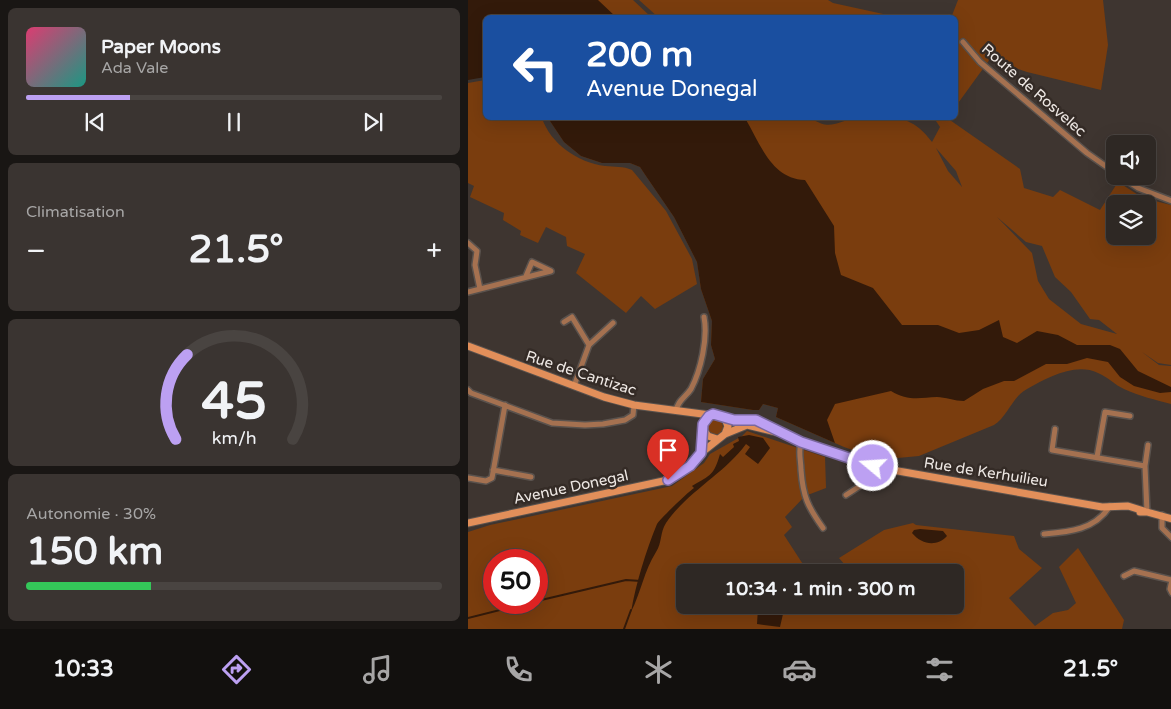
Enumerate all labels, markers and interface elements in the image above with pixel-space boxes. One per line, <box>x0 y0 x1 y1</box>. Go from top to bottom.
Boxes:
text: 200 m <box>586 34 693 76</box>
icon: left <box>503 35 568 100</box>
text: Paper Moons <box>101 36 221 58</box>
street label: Route de Rosvelec <box>978 40 1090 140</box>
text: Ada Vale <box>101 58 168 78</box>
text: Avenue Donegal <box>586 76 758 102</box>
icon: previous <box>81 108 109 136</box>
icon: pause <box>220 108 248 136</box>
icon: next <box>359 108 387 136</box>
map controls <box>1106 135 1156 245</box>
button: sound <box>1106 135 1156 185</box>
button: layers <box>1106 195 1156 245</box>
text: Climatisation <box>26 202 125 222</box>
text: 21.5° <box>189 227 284 273</box>
text: − <box>26 234 46 268</box>
text: + <box>426 234 442 268</box>
street label: Rue de Cantizac <box>523 347 639 399</box>
text: 45 <box>201 370 267 433</box>
text: km/h <box>212 428 256 449</box>
pin <box>647 429 689 480</box>
icon: arrive <box>654 436 682 464</box>
position arrow <box>846 439 898 491</box>
street label: Rue de Kerhuilieu <box>923 453 1049 491</box>
street label: Avenue Donegal <box>512 466 630 508</box>
text: Autonomie · 30% <box>26 504 156 524</box>
text: 150 km <box>26 529 163 575</box>
speed limit sign: 50 <box>483 549 548 614</box>
text: 10:34 · 1 min · 300 m <box>724 578 916 600</box>
icon: directions <box>219 652 254 687</box>
icon: music <box>360 652 395 687</box>
icon: phone <box>501 652 536 687</box>
icon: climate <box>641 652 676 687</box>
icon: car <box>782 652 817 687</box>
icon: filters <box>922 652 957 687</box>
text: 10:33 <box>53 656 114 682</box>
text: 21.5° <box>1063 656 1118 682</box>

